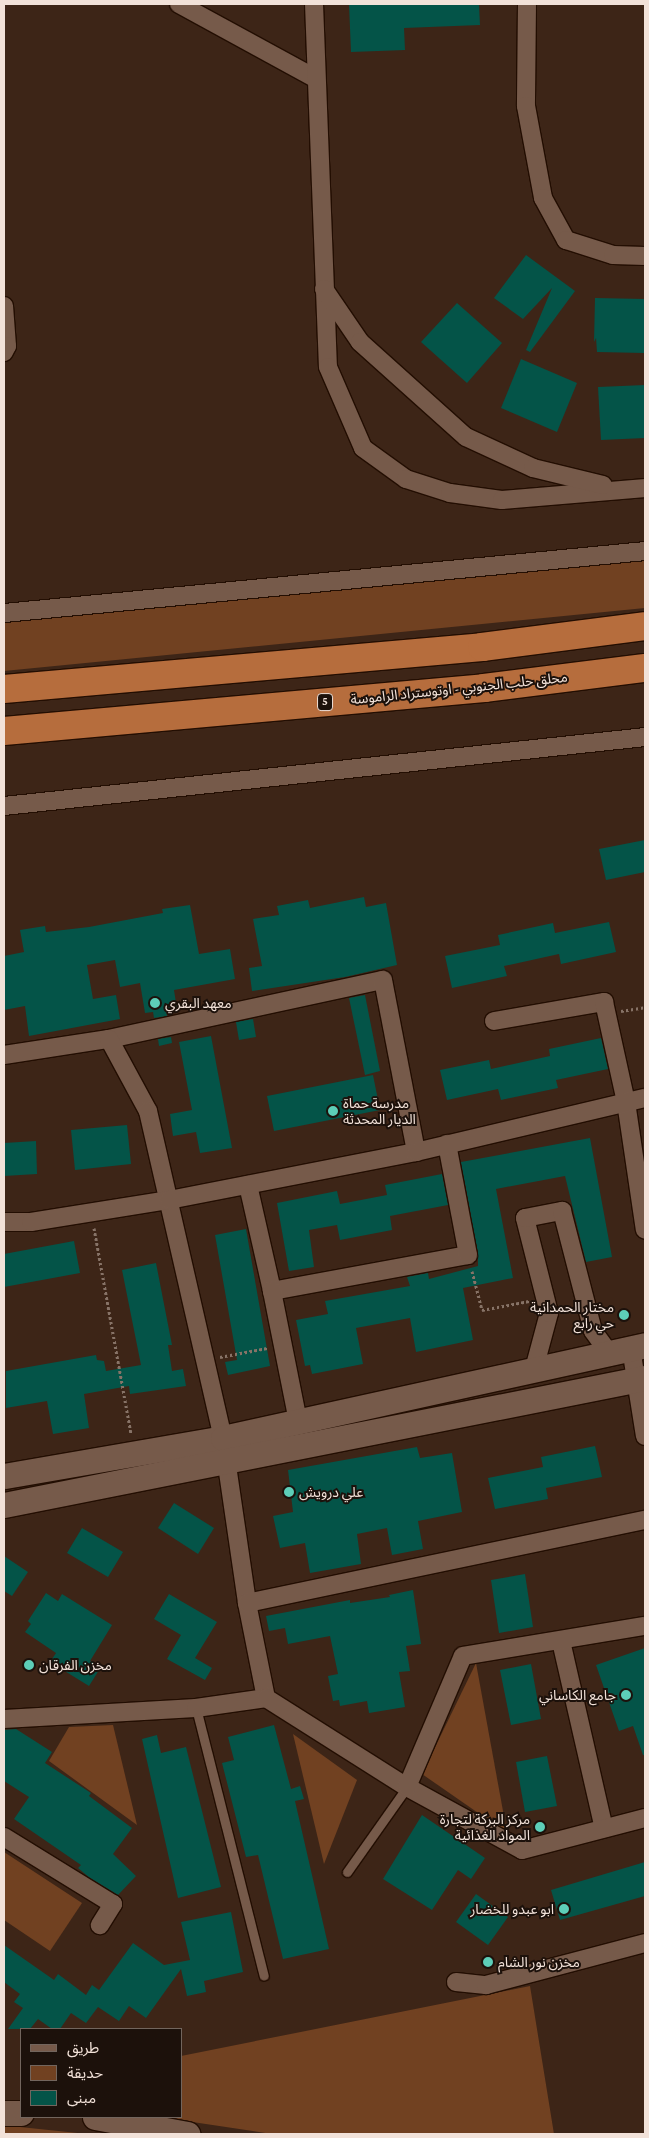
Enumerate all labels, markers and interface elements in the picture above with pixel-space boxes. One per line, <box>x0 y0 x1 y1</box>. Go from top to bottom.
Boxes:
street label: محلق حلب الجنوبي - اوتوستراد الراموسة <box>350 668 568 708</box>
road number: 5 <box>316 692 334 712</box>
place label: معهد البقري <box>165 995 232 1011</box>
marker: معهد البقري <box>149 997 161 1009</box>
place label: مدرسة حماة الديار المحدثة <box>343 1095 416 1128</box>
marker: مدرسة حماة الديار المحدثة <box>327 1105 339 1117</box>
place label: مختار الحمدانية حي رابع <box>530 1299 614 1331</box>
marker: مختار الحمدانية حي رابع <box>618 1309 630 1321</box>
place label: علي درويش <box>299 1484 363 1500</box>
marker: علي درويش <box>283 1486 295 1498</box>
place label: مخزن الفرقان <box>39 1657 112 1673</box>
marker: مخزن الفرقان <box>23 1659 35 1671</box>
place label: جامع الكاساني <box>539 1687 616 1703</box>
marker: جامع الكاساني <box>620 1689 632 1701</box>
place label: مركز البركة لتجارة المواد الغذائية <box>440 1811 530 1844</box>
marker: مركز البركة لتجارة المواد الغذائية <box>534 1821 546 1833</box>
place label: ابو عبدو للخضار <box>470 1901 554 1917</box>
marker: ابو عبدو للخضار <box>558 1903 570 1915</box>
place label: مخزن نور الشام <box>498 1954 580 1970</box>
marker: مخزن نور الشام <box>482 1956 494 1968</box>
legend <box>20 2028 182 2118</box>
text: طريق <box>67 2040 99 2056</box>
text: حديقة <box>67 2065 103 2081</box>
text: مبنى <box>67 2090 96 2106</box>

